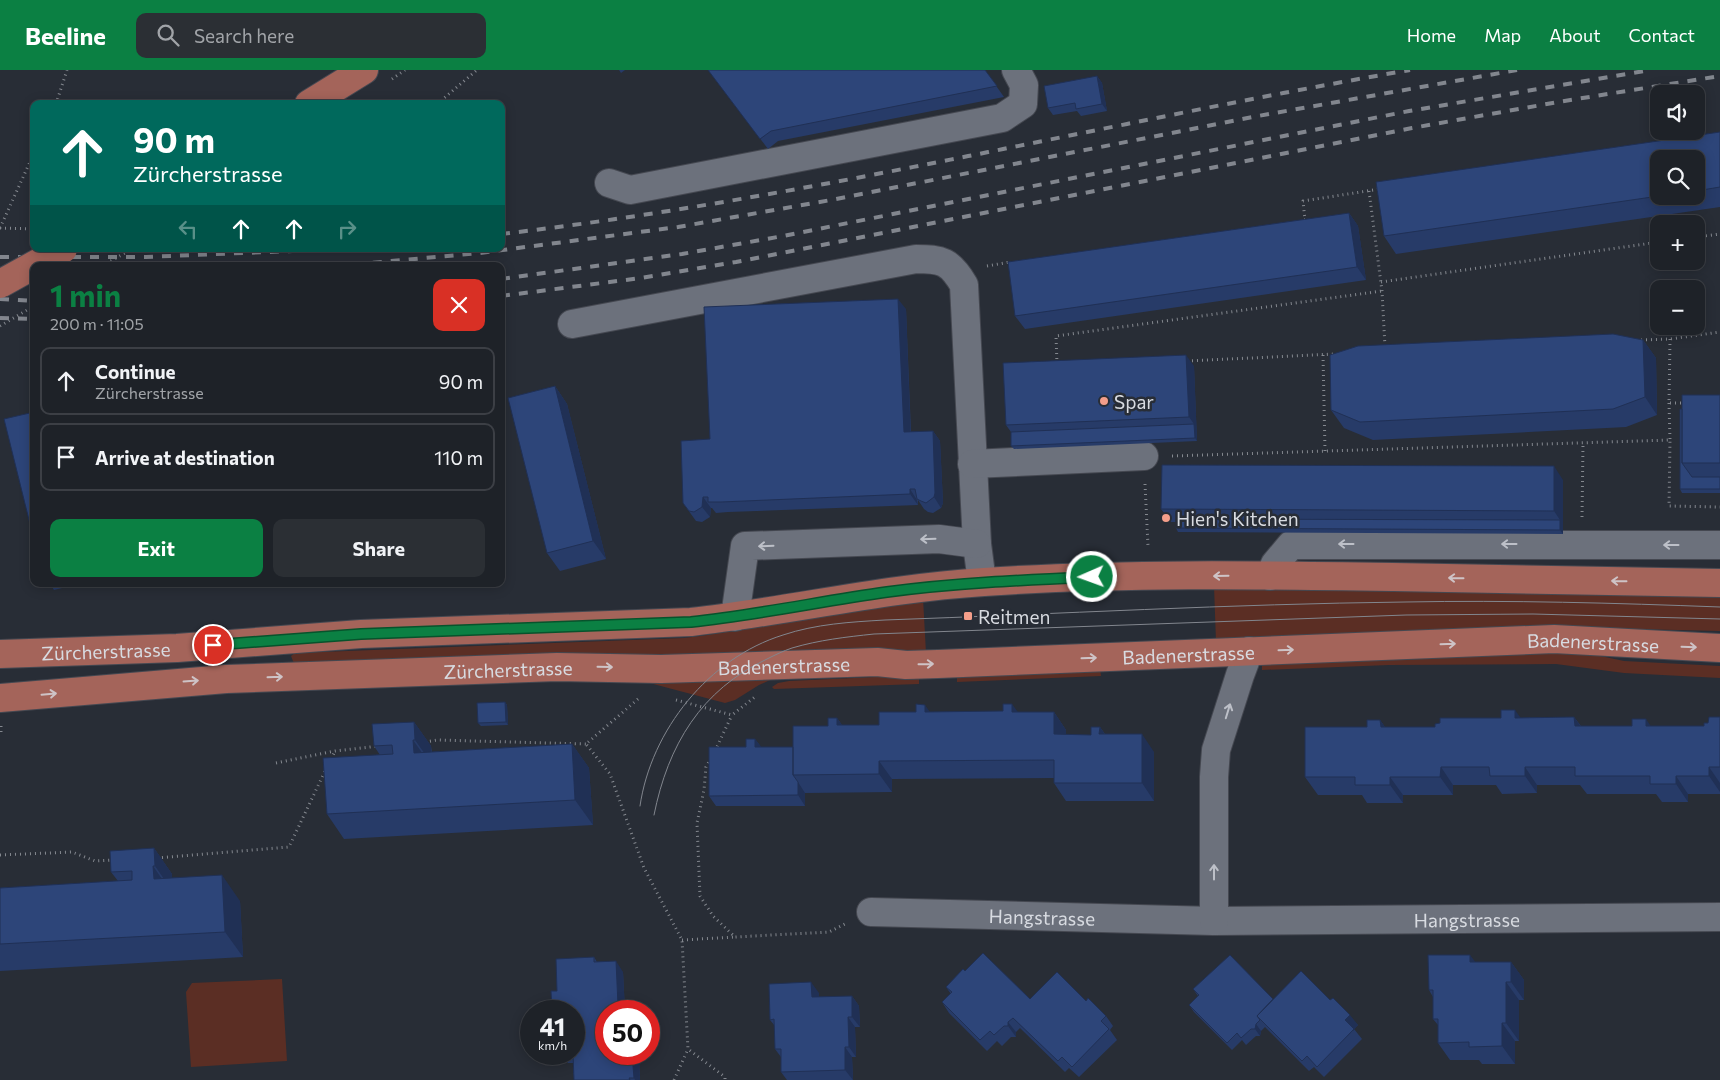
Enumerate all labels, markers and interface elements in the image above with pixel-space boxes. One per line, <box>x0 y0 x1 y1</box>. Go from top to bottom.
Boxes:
search box <box>136 13 486 58</box>
text: Beeline <box>25 21 106 50</box>
icon: search <box>154 21 182 49</box>
text: Search here <box>194 24 294 47</box>
text: Home <box>1407 24 1456 46</box>
text: Map <box>1484 24 1521 46</box>
text: About <box>1549 24 1601 46</box>
text: Contact <box>1629 24 1695 46</box>
map controls <box>1650 85 1705 335</box>
button: sound <box>1650 85 1705 140</box>
text: 90 m <box>133 117 215 160</box>
icon: ahead <box>50 120 115 185</box>
button: search <box>1650 150 1705 205</box>
text: Zürcherstrasse <box>133 160 283 187</box>
icon: left <box>174 215 202 243</box>
icon: ahead <box>227 215 255 243</box>
icon: ahead <box>280 215 308 243</box>
icon: right <box>333 215 361 243</box>
button: + <box>1650 215 1705 270</box>
text: 1 min <box>50 276 121 313</box>
button: close <box>433 279 485 331</box>
button: − <box>1650 280 1705 335</box>
text: 200 m · 11:05 <box>50 314 144 333</box>
text: Continue <box>95 360 175 383</box>
icon: ahead <box>52 367 80 395</box>
text: 90 m <box>439 370 483 393</box>
text: Zürcherstrasse <box>95 383 204 402</box>
place label: Spar <box>1114 390 1154 413</box>
marker: Spar <box>1098 395 1110 407</box>
icon: arrive <box>52 443 80 471</box>
text: Arrive at destination <box>95 446 275 469</box>
text: 110 m <box>434 446 483 469</box>
place label: Hien's Kitchen <box>1176 507 1299 530</box>
marker: Hien's Kitchen <box>1160 512 1172 524</box>
button: Exit <box>50 519 263 577</box>
button: Share <box>273 519 485 577</box>
one-way arrow <box>921 534 937 544</box>
one-way arrow <box>1339 539 1355 549</box>
one-way arrow <box>1501 539 1518 549</box>
one-way arrow <box>1664 540 1680 550</box>
one-way arrow <box>758 541 774 550</box>
position arrow <box>1065 550 1117 602</box>
one-way arrow <box>1213 571 1229 580</box>
one-way arrow <box>1449 574 1465 583</box>
one-way arrow <box>1611 576 1628 586</box>
place label: Reitmen <box>978 605 1050 628</box>
marker: Reitmen <box>962 610 974 622</box>
pin <box>192 624 234 666</box>
street label: Badenerstrasse <box>1527 627 1660 656</box>
icon: arrive <box>199 631 227 659</box>
street label: Zürcherstrasse <box>41 637 171 664</box>
one-way arrow <box>1440 639 1456 648</box>
street label: Badenerstrasse <box>1122 640 1255 668</box>
one-way arrow <box>1681 642 1697 651</box>
one-way arrow <box>1278 645 1294 654</box>
street label: Badenerstrasse <box>717 651 850 679</box>
one-way arrow <box>1080 653 1096 663</box>
street label: Zürcherstrasse <box>443 655 573 683</box>
one-way arrow <box>918 659 934 669</box>
one-way arrow <box>597 663 613 672</box>
one-way arrow <box>266 672 283 682</box>
one-way arrow <box>183 677 199 686</box>
one-way arrow <box>40 690 56 699</box>
one-way arrow <box>1224 704 1234 720</box>
one-way arrow <box>1209 864 1219 880</box>
street label: Hangstrasse <box>988 904 1095 929</box>
street label: Hangstrasse <box>1414 907 1520 931</box>
speed limit sign: 50 <box>595 1000 660 1065</box>
text: 41 <box>540 1011 565 1041</box>
text: km/h <box>538 1038 567 1052</box>

